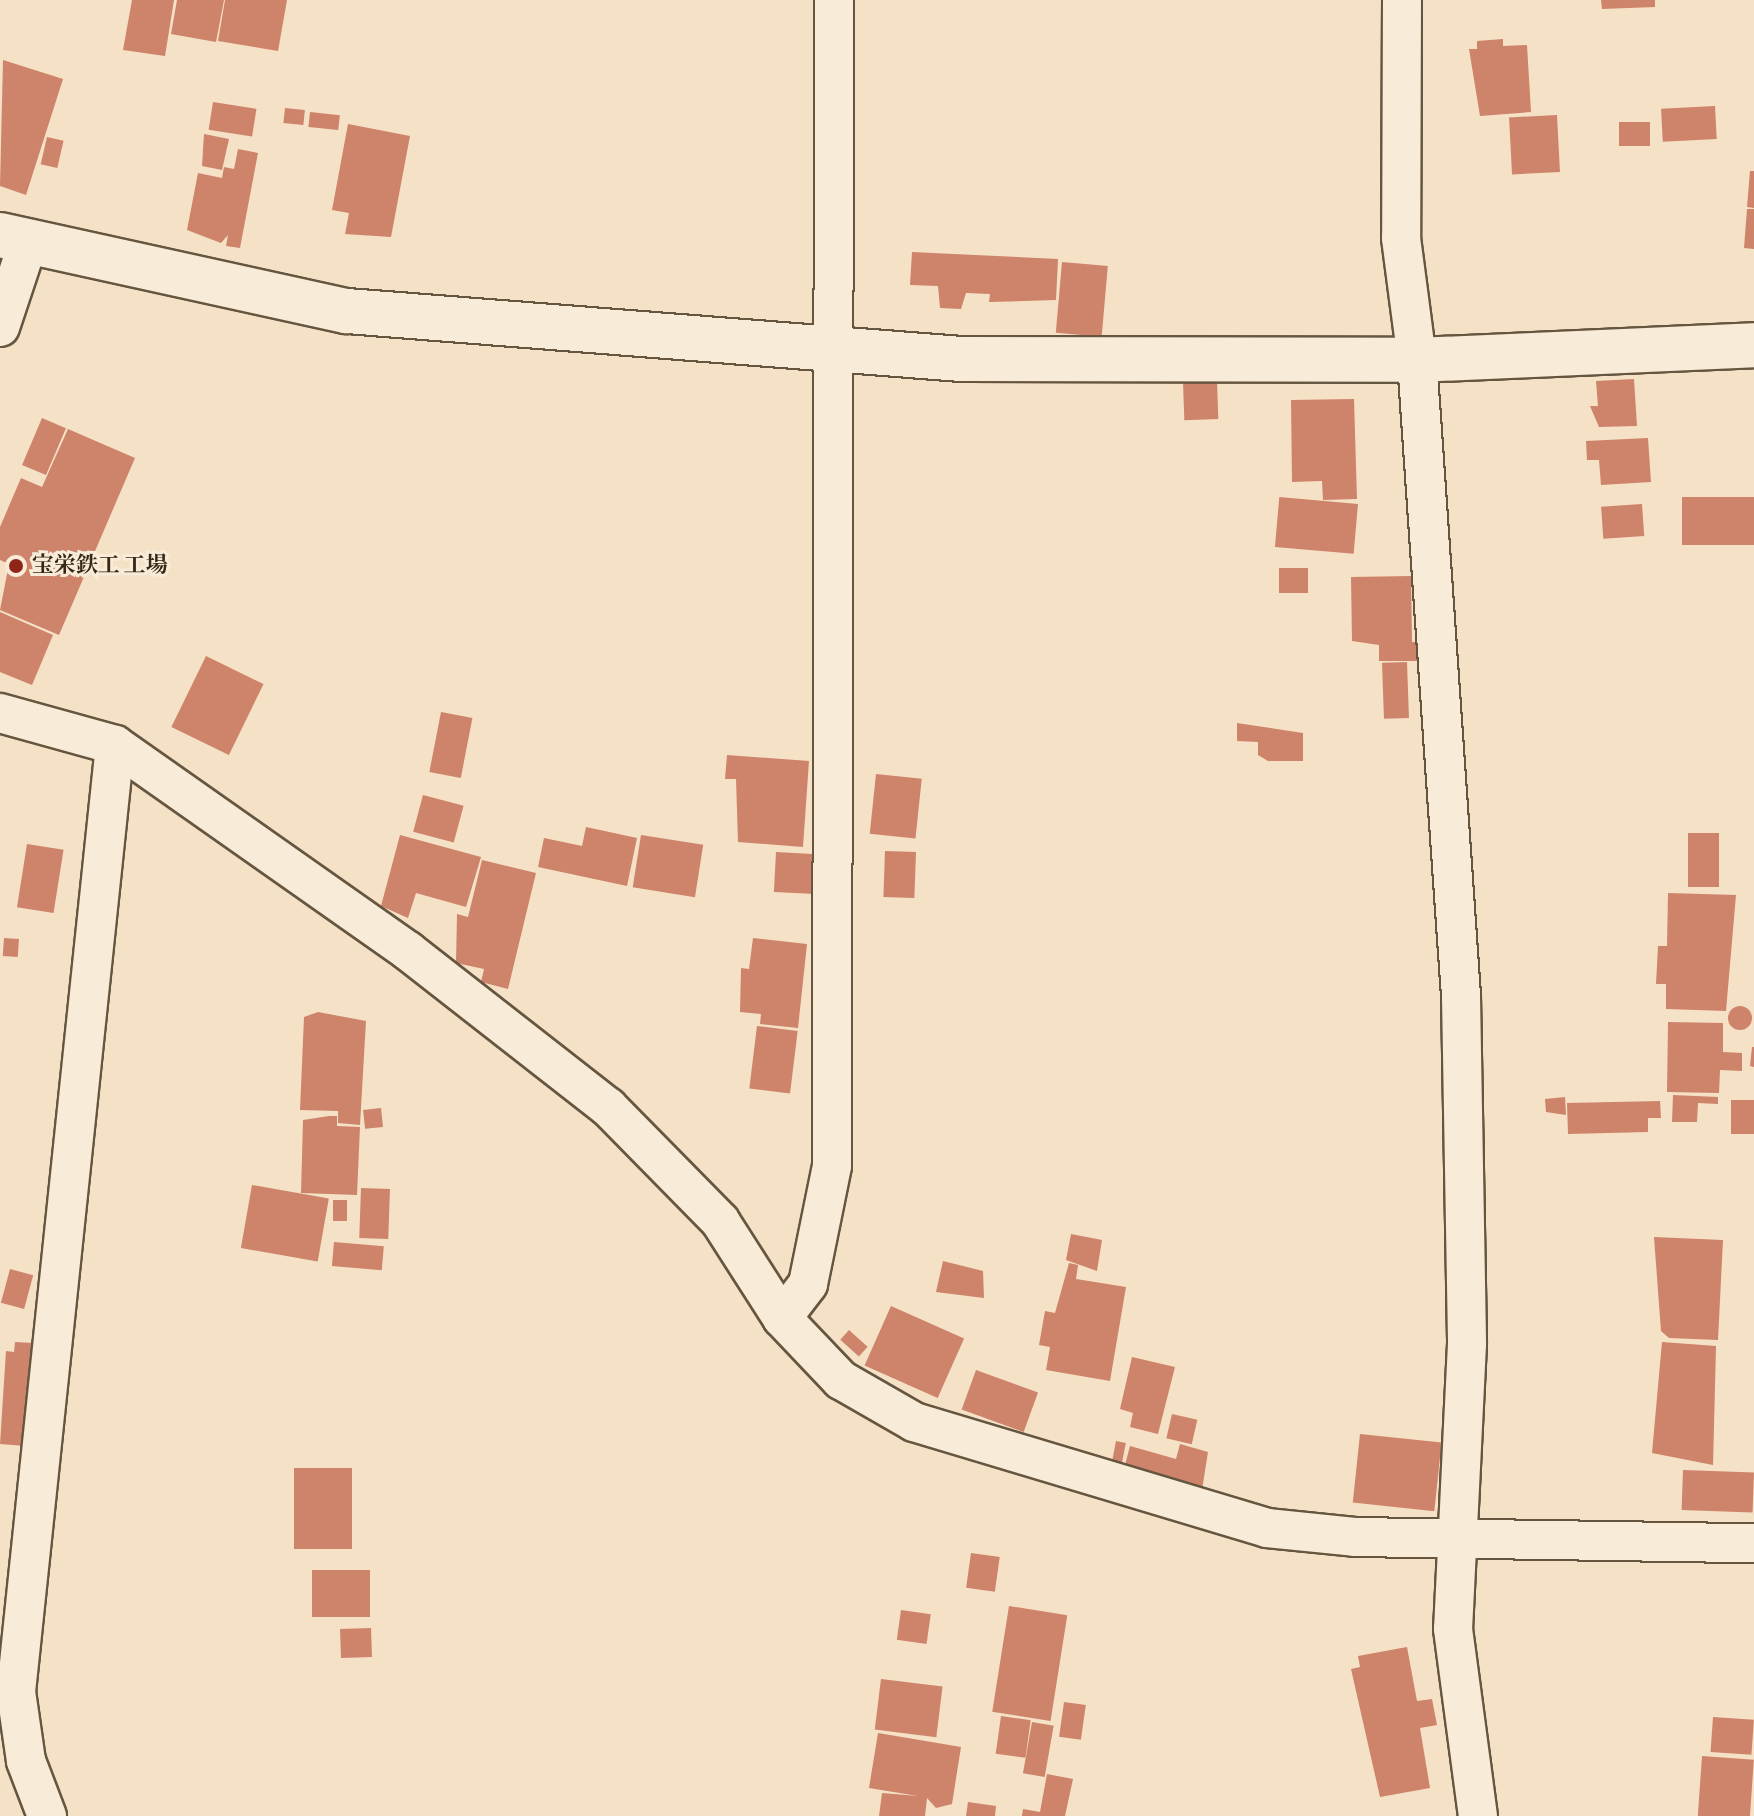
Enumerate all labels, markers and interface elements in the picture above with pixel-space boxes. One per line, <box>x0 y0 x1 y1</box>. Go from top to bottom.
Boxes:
place label: 宝栄鉄工 工場 <box>32 553 168 579</box>
marker: 宝栄鉄工 工場 <box>7 557 25 575</box>

